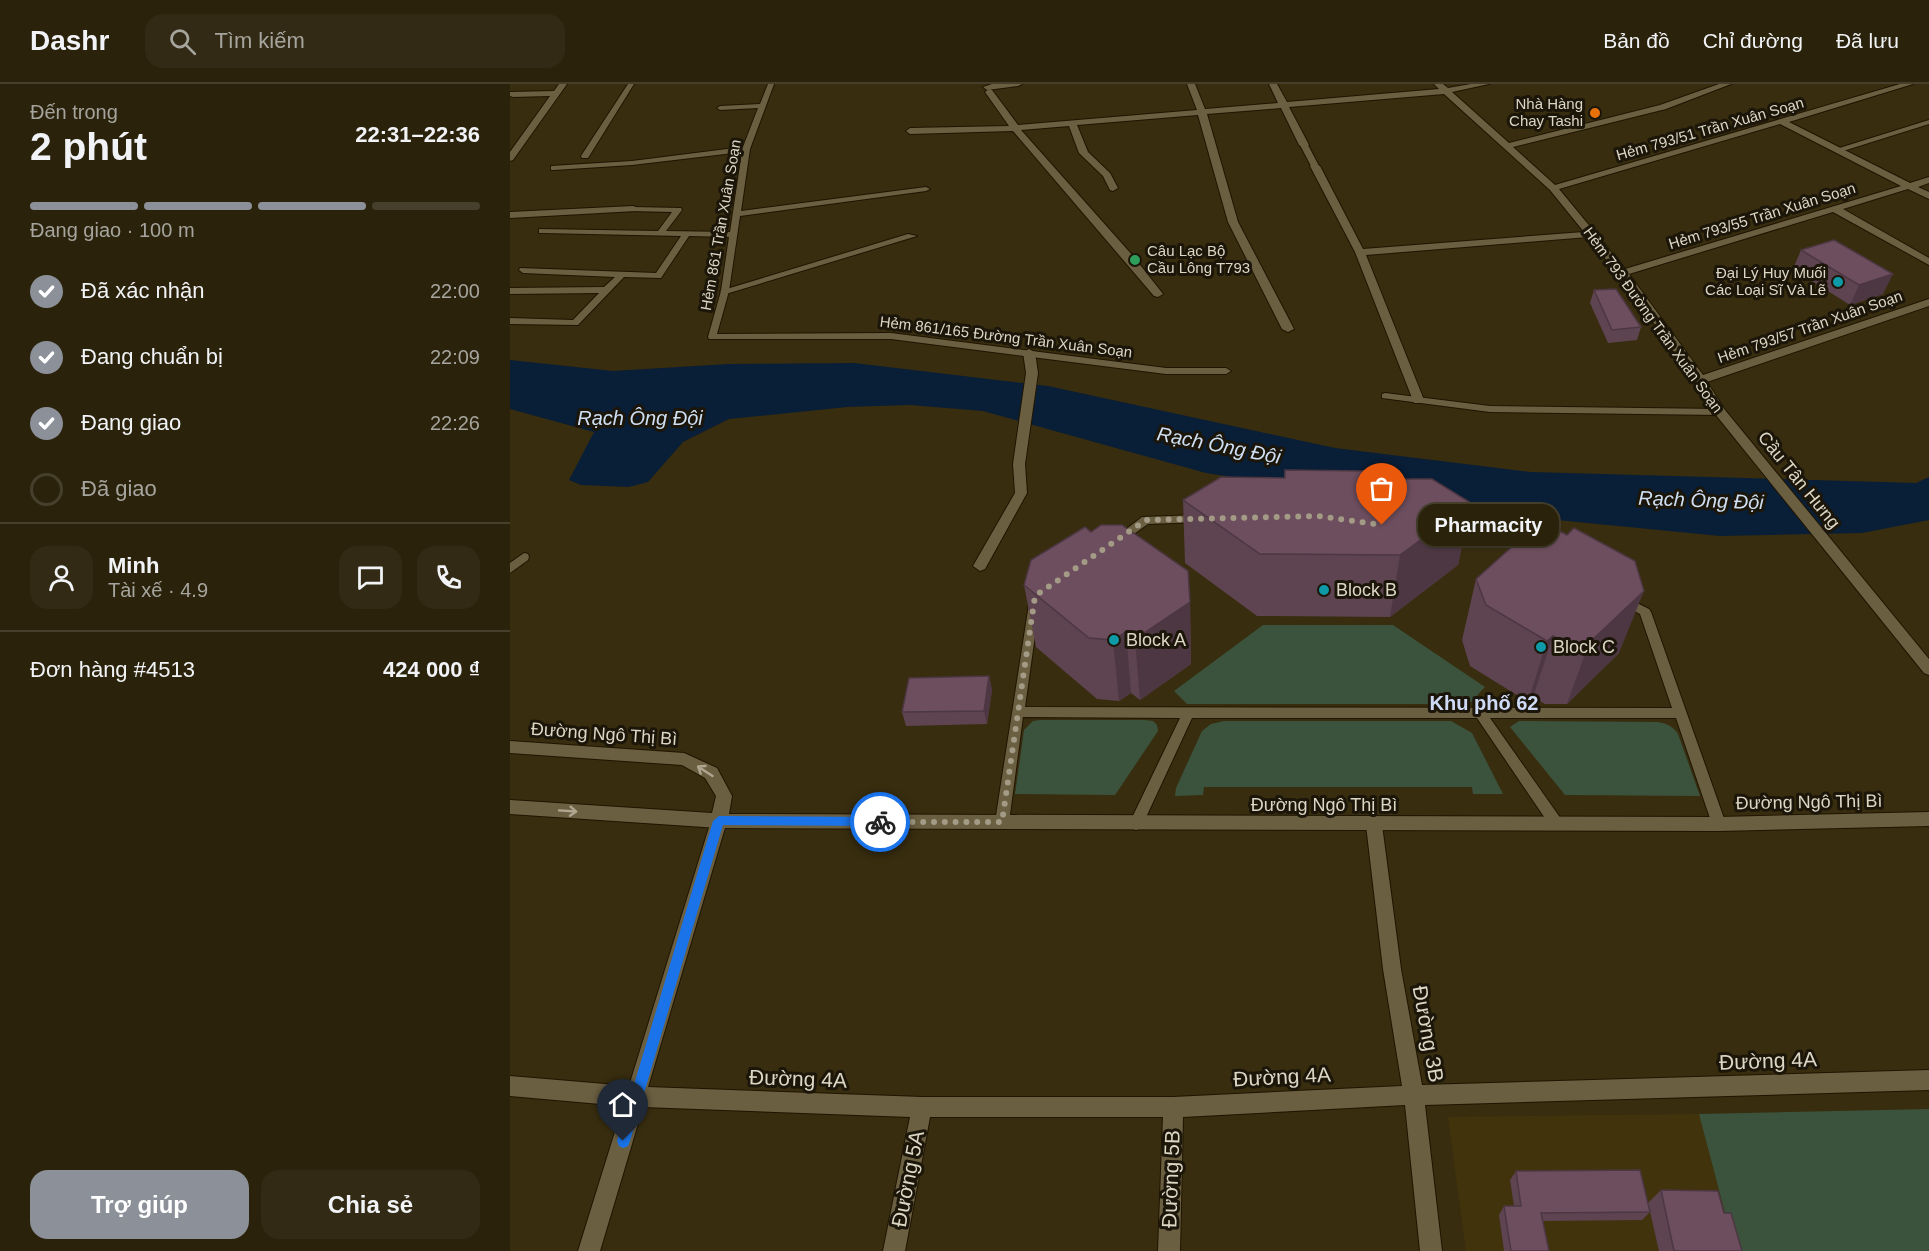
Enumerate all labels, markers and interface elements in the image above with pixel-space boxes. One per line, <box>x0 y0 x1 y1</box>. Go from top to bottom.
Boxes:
search box <box>145 14 565 68</box>
text: Dashr <box>30 25 109 56</box>
icon: search <box>166 25 199 58</box>
text: Tìm kiếm <box>214 28 305 53</box>
text: Bản đồ <box>1603 29 1670 52</box>
text: Chỉ đường <box>1703 29 1803 52</box>
text: Đã lưu <box>1836 29 1899 52</box>
street label: Hẻm 793/51 Trần Xuân Soạn <box>1614 94 1806 163</box>
place label: Nhà Hàng Chay Tashi <box>1509 95 1583 129</box>
text: Đến trong <box>30 101 118 123</box>
marker: Nhà Hàng Chay Tashi <box>1588 106 1602 120</box>
text: 22:31–22:36 <box>355 122 480 147</box>
text: 2 phút <box>30 125 147 168</box>
street label: Hẻm 861 Trần Xuân Soạn <box>697 138 744 312</box>
street label: Hẻm 793/55 Trần Xuân Soạn <box>1666 179 1857 252</box>
text: Đang giao · 100 m <box>30 219 195 241</box>
street label: Hẻm 793 Đường Trần Xuân Soạn <box>1580 224 1726 416</box>
place label: Câu Lạc Bộ Cầu Lông T793 <box>1147 242 1250 276</box>
marker: Câu Lạc Bộ Cầu Lông T793 <box>1128 253 1142 267</box>
place label: Đại Lý Huy Muối Các Loại Sĩ Và Lẽ <box>1705 264 1826 298</box>
icon: check <box>30 275 63 308</box>
marker: Đại Lý Huy Muối Các Loại Sĩ Và Lẽ <box>1831 275 1845 289</box>
text: Đã xác nhận <box>81 278 205 303</box>
text: 22:00 <box>430 280 480 302</box>
street label: Hẻm 793/57 Trần Xuân Soạn <box>1715 287 1904 366</box>
street label: Hẻm 861/165 Đường Trần Xuân Soạn <box>879 313 1133 360</box>
icon: check <box>30 341 63 374</box>
text: Đang chuẩn bị <box>81 344 223 369</box>
text: 22:09 <box>430 346 480 368</box>
icon: check <box>30 407 63 440</box>
water label: Rạch Ông Đội <box>577 407 703 429</box>
text: Đang giao <box>81 410 181 435</box>
text: 22:26 <box>430 412 480 434</box>
water label: Rạch Ông Đội <box>1155 422 1283 468</box>
street label: Cầu Tân Hưng <box>1754 428 1844 532</box>
pin <box>1356 463 1407 525</box>
icon: bag <box>1365 472 1398 505</box>
text: Đã giao <box>81 476 157 501</box>
water label: Rạch Ông Đội <box>1638 487 1765 513</box>
callout: Pharmacity <box>1418 504 1559 546</box>
text: Pharmacity <box>1435 514 1542 536</box>
button: person <box>30 546 93 609</box>
button: chat <box>339 546 402 609</box>
button: phone <box>417 546 480 609</box>
text: Minh <box>108 553 159 578</box>
text: Tài xế · 4.9 <box>108 579 208 601</box>
place label: Block B <box>1336 580 1397 600</box>
marker: Block B <box>1317 583 1331 597</box>
place label: Block A <box>1126 630 1186 650</box>
marker: Block A <box>1107 633 1121 647</box>
place label: Block C <box>1553 637 1615 657</box>
marker: Block C <box>1534 640 1548 654</box>
text: Đơn hàng #4513 <box>30 657 195 682</box>
text: 424 000 ₫ <box>383 657 480 682</box>
district label: Khu phố 62 <box>1430 692 1538 714</box>
street label: Đường Ngô Thị Bì <box>530 719 678 749</box>
one-way arrow <box>696 764 713 777</box>
street label: Đường Ngô Thị Bì <box>1736 791 1882 813</box>
courier <box>850 792 910 852</box>
street label: Đường Ngô Thị Bì <box>1251 795 1397 815</box>
one-way arrow <box>558 806 578 817</box>
icon: bike <box>864 806 897 839</box>
street label: Đường 3B <box>1409 984 1448 1084</box>
street label: Đường 4A <box>1719 1047 1817 1074</box>
street label: Đường 4A <box>1233 1062 1331 1091</box>
street label: Đường 4A <box>749 1065 847 1092</box>
pin <box>597 1079 648 1141</box>
icon: home <box>606 1088 639 1121</box>
street label: Đường 5A <box>887 1129 928 1229</box>
street label: Đường 5B <box>1157 1130 1184 1228</box>
button: Trợ giúp <box>30 1170 249 1239</box>
button: Chia sẻ <box>261 1170 480 1239</box>

